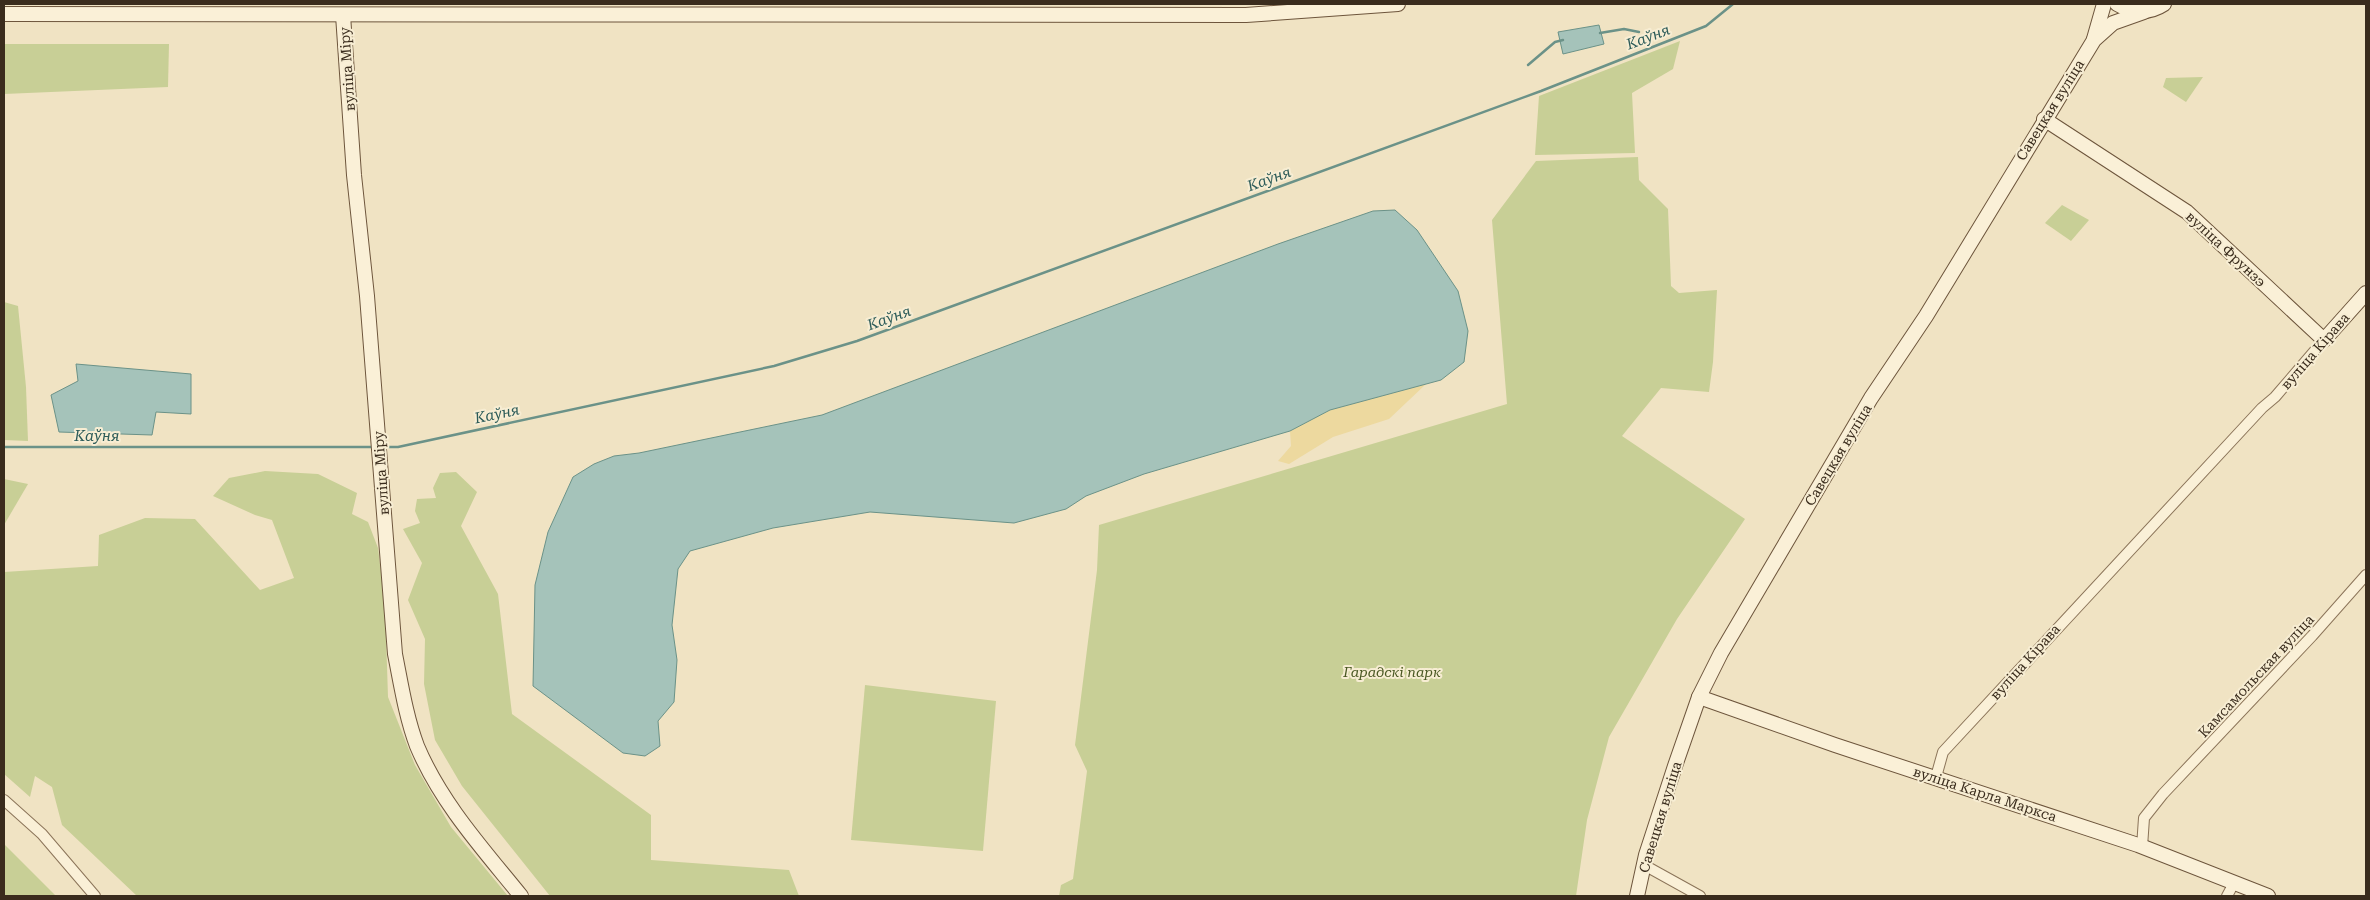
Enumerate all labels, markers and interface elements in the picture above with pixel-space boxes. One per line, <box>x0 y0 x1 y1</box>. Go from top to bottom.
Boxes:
water label: Каўня <box>1623 20 1673 54</box>
street label: вуліца Міру <box>336 26 358 112</box>
street label: Савецкая вуліца <box>2013 56 2088 163</box>
water label: Каўня <box>1244 163 1294 196</box>
street label: вуліца Фрунзэ <box>2183 208 2269 290</box>
water label: Каўня <box>864 302 914 335</box>
street label: вуліца Кірава <box>2277 309 2353 392</box>
water label: Каўня <box>472 400 521 428</box>
street label: Савецкая вуліца <box>1801 401 1875 509</box>
water label: Каўня <box>73 427 120 445</box>
street label: вуліца Міру <box>370 430 392 516</box>
street label: Камсамольская вуліца <box>2195 611 2317 741</box>
street label: вуліца Кірава <box>1987 621 2063 703</box>
park label: Гарадскі парк <box>1342 664 1441 680</box>
street label: Савецкая вуліца <box>1635 759 1685 875</box>
street label: вуліца Карла Маркса <box>1911 763 2059 825</box>

